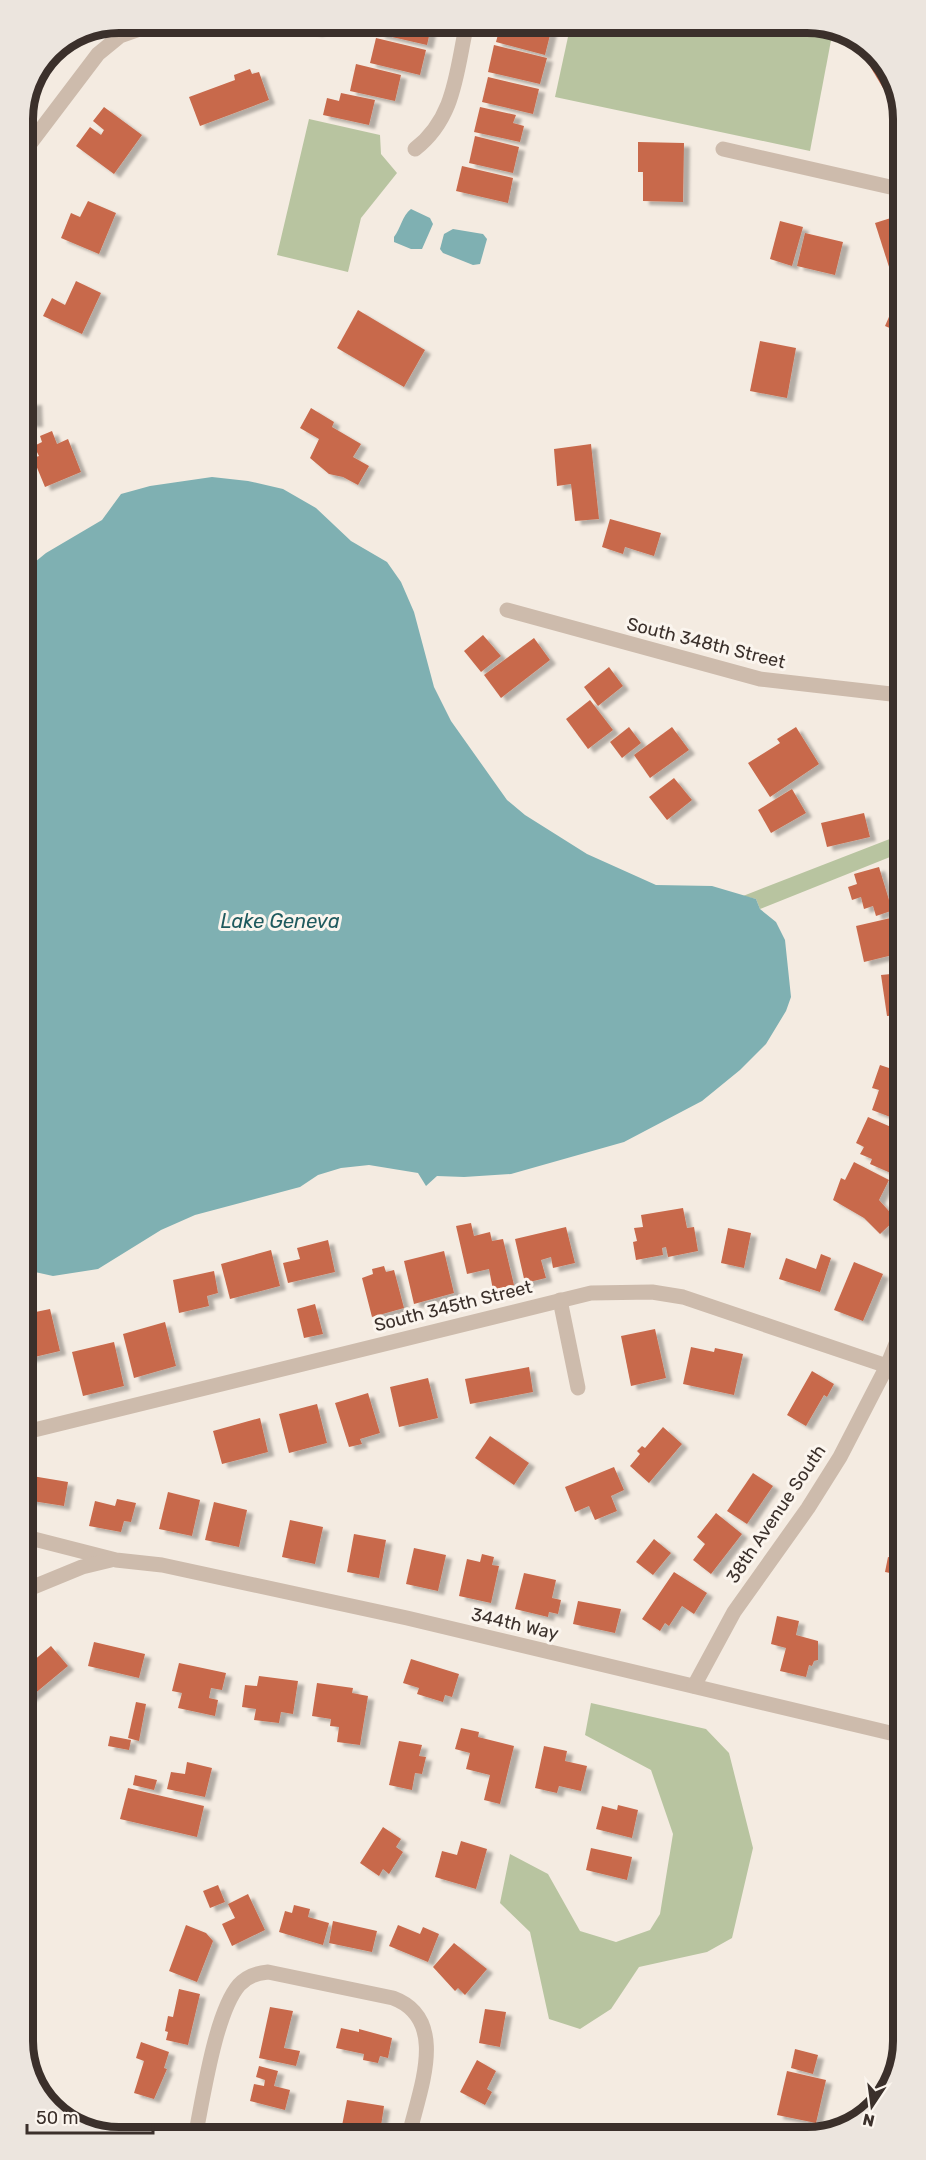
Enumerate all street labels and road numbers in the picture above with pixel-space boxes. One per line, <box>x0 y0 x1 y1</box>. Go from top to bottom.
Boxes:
street label: South 348th Street <box>624 613 788 673</box>
street label: South 345th Street <box>372 1276 534 1336</box>
street label: 38th Avenue South <box>722 1441 830 1587</box>
street label: 344th Way <box>469 1603 561 1645</box>

